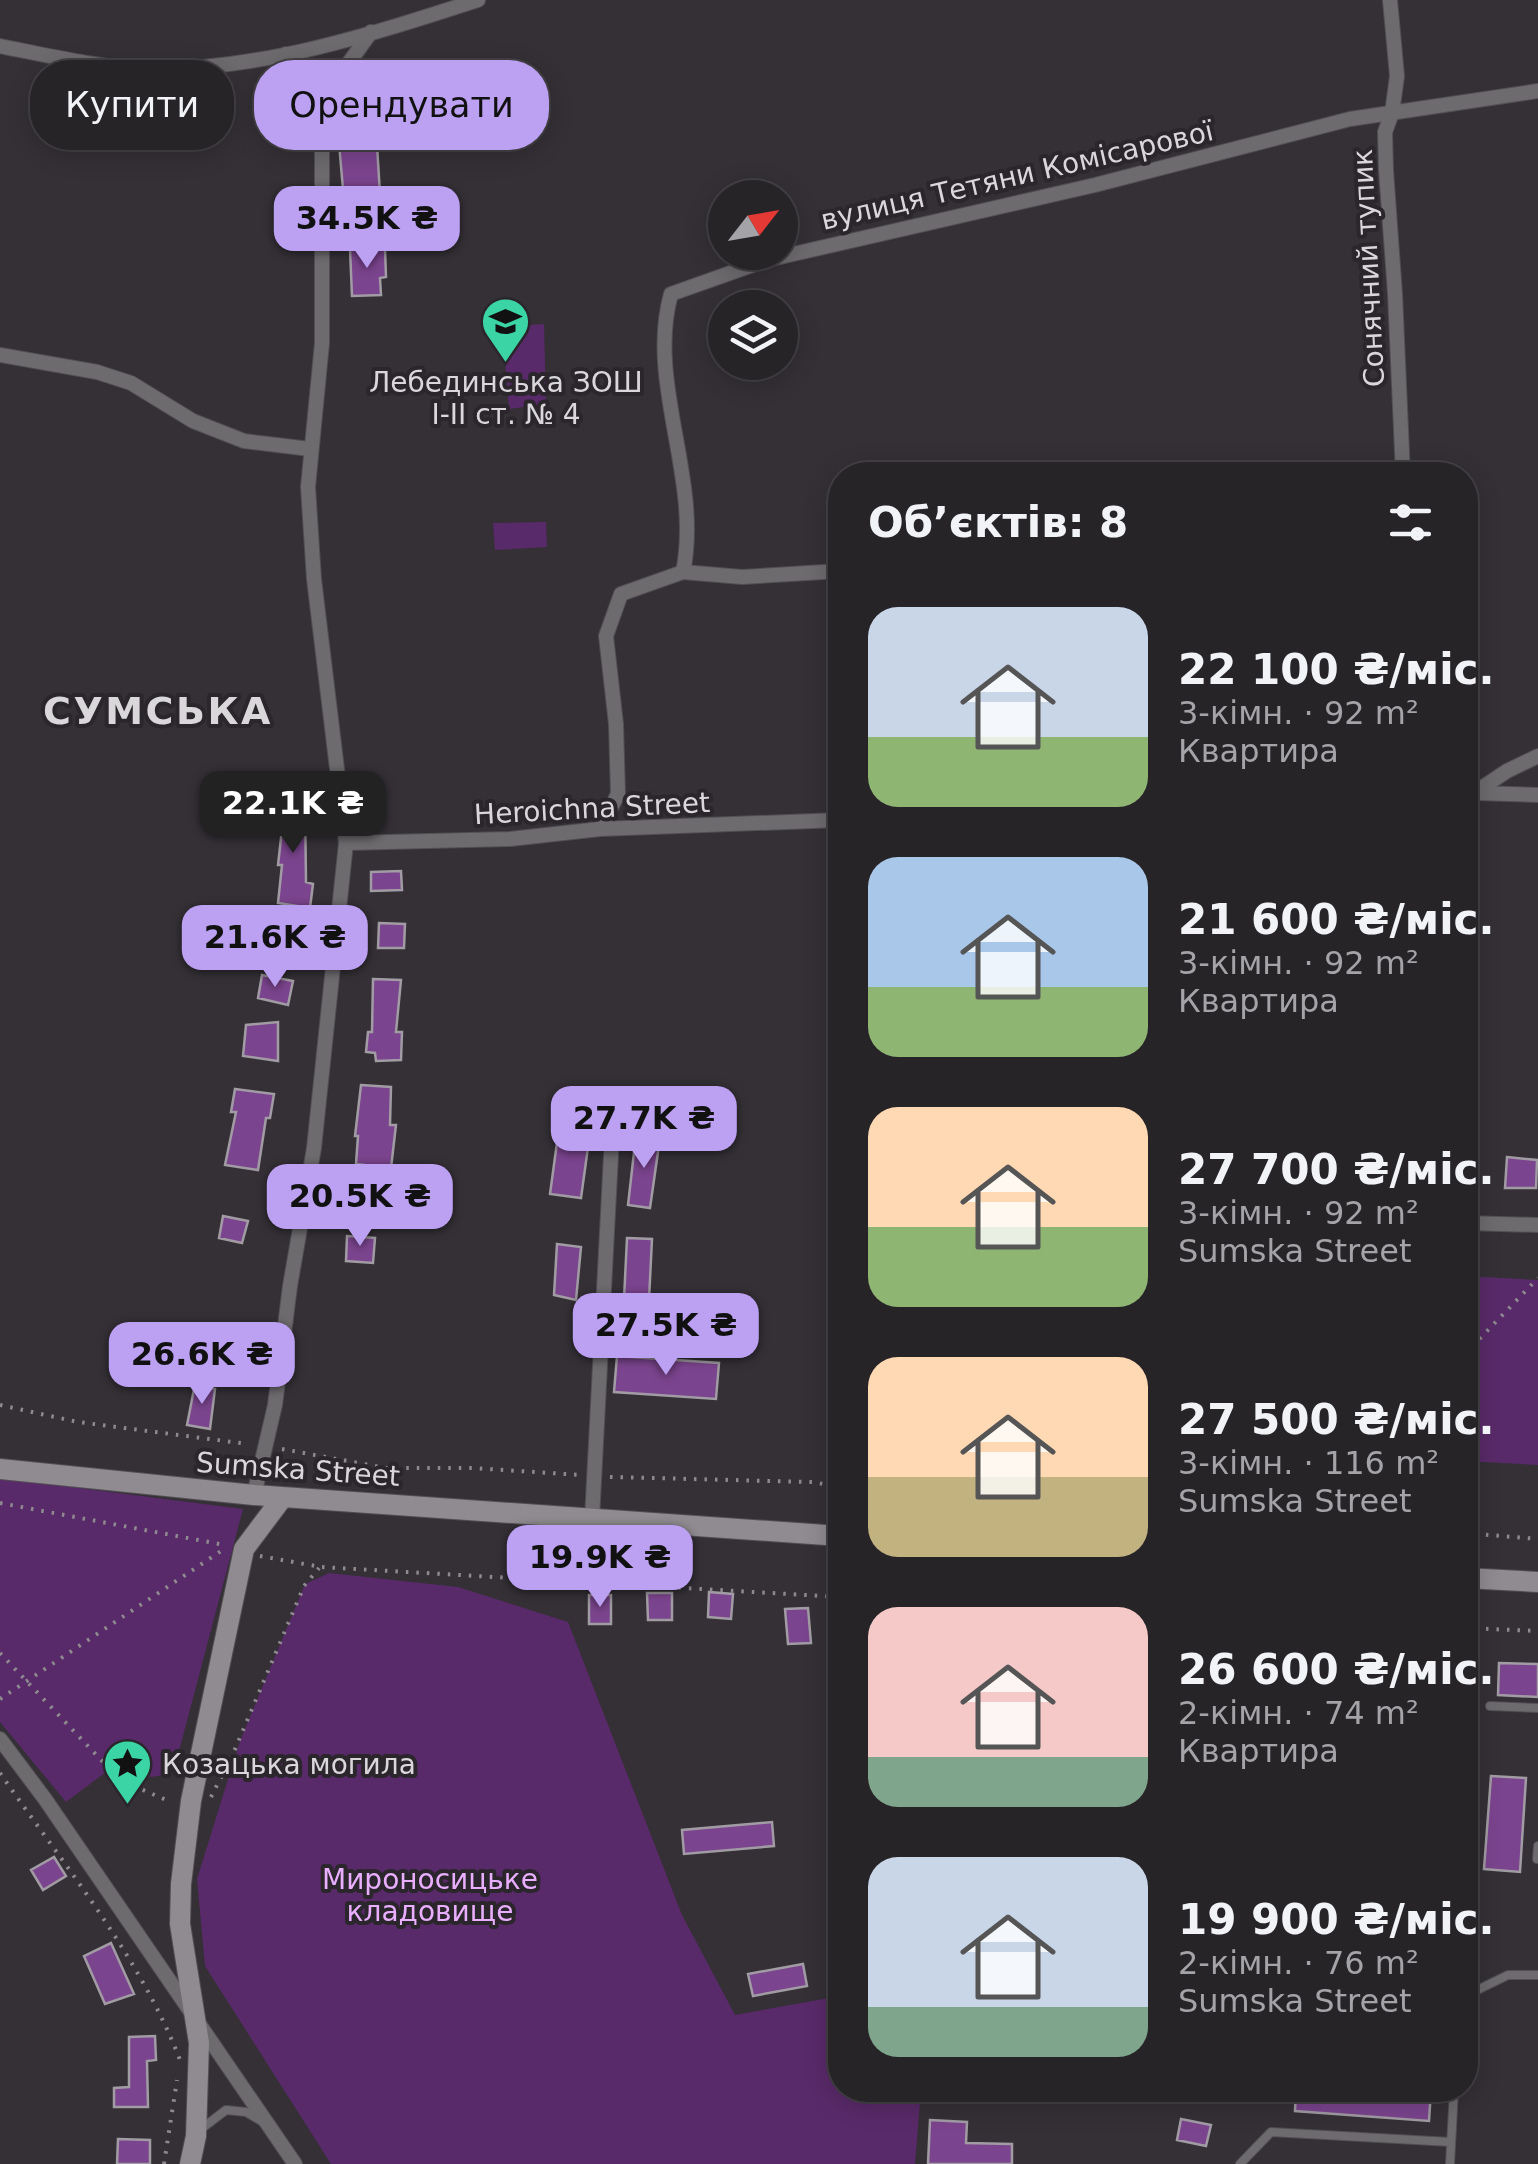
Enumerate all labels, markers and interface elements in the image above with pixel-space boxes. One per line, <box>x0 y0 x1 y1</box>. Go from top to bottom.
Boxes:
chip: Купити <box>30 60 234 150</box>
chip: Орендувати <box>254 60 549 150</box>
street label: вулиця Тетяни Комісарової <box>818 114 1217 237</box>
street label: Сонячний тупик <box>1346 148 1391 388</box>
north arrow <box>708 180 798 270</box>
map controls <box>708 180 798 380</box>
pin: 34.5K ₴ <box>275 186 459 271</box>
text: 34.5K ₴ <box>296 199 438 237</box>
button: layers <box>708 290 798 380</box>
school or university icon: Лебединська ЗОШ І-ІІ ст. № 4 <box>480 296 532 364</box>
place label: Лебединська ЗОШ І-ІІ ст. № 4 <box>369 366 643 431</box>
icon: filters <box>1383 495 1438 550</box>
text: Об’єктів: 8 <box>868 498 1128 547</box>
text: 22 100 ₴/міс. <box>1178 645 1494 694</box>
icon: home <box>948 647 1068 767</box>
district label: СУМСЬКА <box>43 689 273 733</box>
text: 3-кімн. · 92 m² <box>1178 694 1419 732</box>
text: Квартира <box>1178 732 1339 770</box>
pin: 22.1K ₴ <box>201 771 385 856</box>
text: 22.1K ₴ <box>222 784 364 822</box>
street label: Heroichna Street <box>473 786 711 831</box>
text: 21 600 ₴/міс. <box>1178 895 1494 944</box>
icon: home <box>948 897 1068 1017</box>
pin: 21.6K ₴ <box>183 905 367 990</box>
text: 21.6K ₴ <box>204 918 346 956</box>
text: 3-кімн. · 92 m² <box>1178 944 1419 982</box>
text: Квартира <box>1178 982 1339 1020</box>
pin: 27.7K ₴ <box>552 1086 736 1171</box>
text: 27.7K ₴ <box>573 1099 715 1137</box>
text: 27 700 ₴/міс. <box>1178 1145 1494 1194</box>
icon: home <box>948 1147 1068 1267</box>
pin: 20.5K ₴ <box>268 1164 452 1249</box>
text: 20.5K ₴ <box>289 1177 431 1215</box>
text: 3-кімн. · 92 m² <box>1178 1194 1419 1232</box>
text: Sumska Street <box>1178 1232 1411 1270</box>
pin: 27.5K ₴ <box>574 1293 758 1378</box>
text: 27.5K ₴ <box>595 1306 737 1344</box>
pin: 26.6K ₴ <box>110 1322 294 1407</box>
text: 26.6K ₴ <box>131 1335 273 1373</box>
text: 27 500 ₴/міс. <box>1178 1395 1494 1444</box>
icon: home <box>948 1397 1068 1517</box>
text: 3-кімн. · 116 m² <box>1178 1444 1439 1482</box>
street label: Sumska Street <box>195 1446 401 1493</box>
text: Sumska Street <box>1178 1482 1411 1520</box>
pin: 19.9K ₴ <box>508 1525 692 1610</box>
text: 19.9K ₴ <box>529 1538 671 1576</box>
text: 26 600 ₴/міс. <box>1178 1645 1494 1694</box>
icon: home <box>948 1647 1068 1767</box>
text: 2-кімн. · 74 m² <box>1178 1694 1419 1732</box>
text: Квартира <box>1178 1732 1339 1770</box>
place icon: Козацька могила <box>101 1738 153 1806</box>
place label: Козацька могила <box>162 1748 416 1781</box>
park label: Мироносицьке кладовище <box>322 1863 538 1928</box>
text: 19 900 ₴/міс. <box>1178 1895 1494 1944</box>
icon: home <box>948 1897 1068 2017</box>
text: 2-кімн. · 76 m² <box>1178 1944 1419 1982</box>
text: Sumska Street <box>1178 1982 1411 2020</box>

